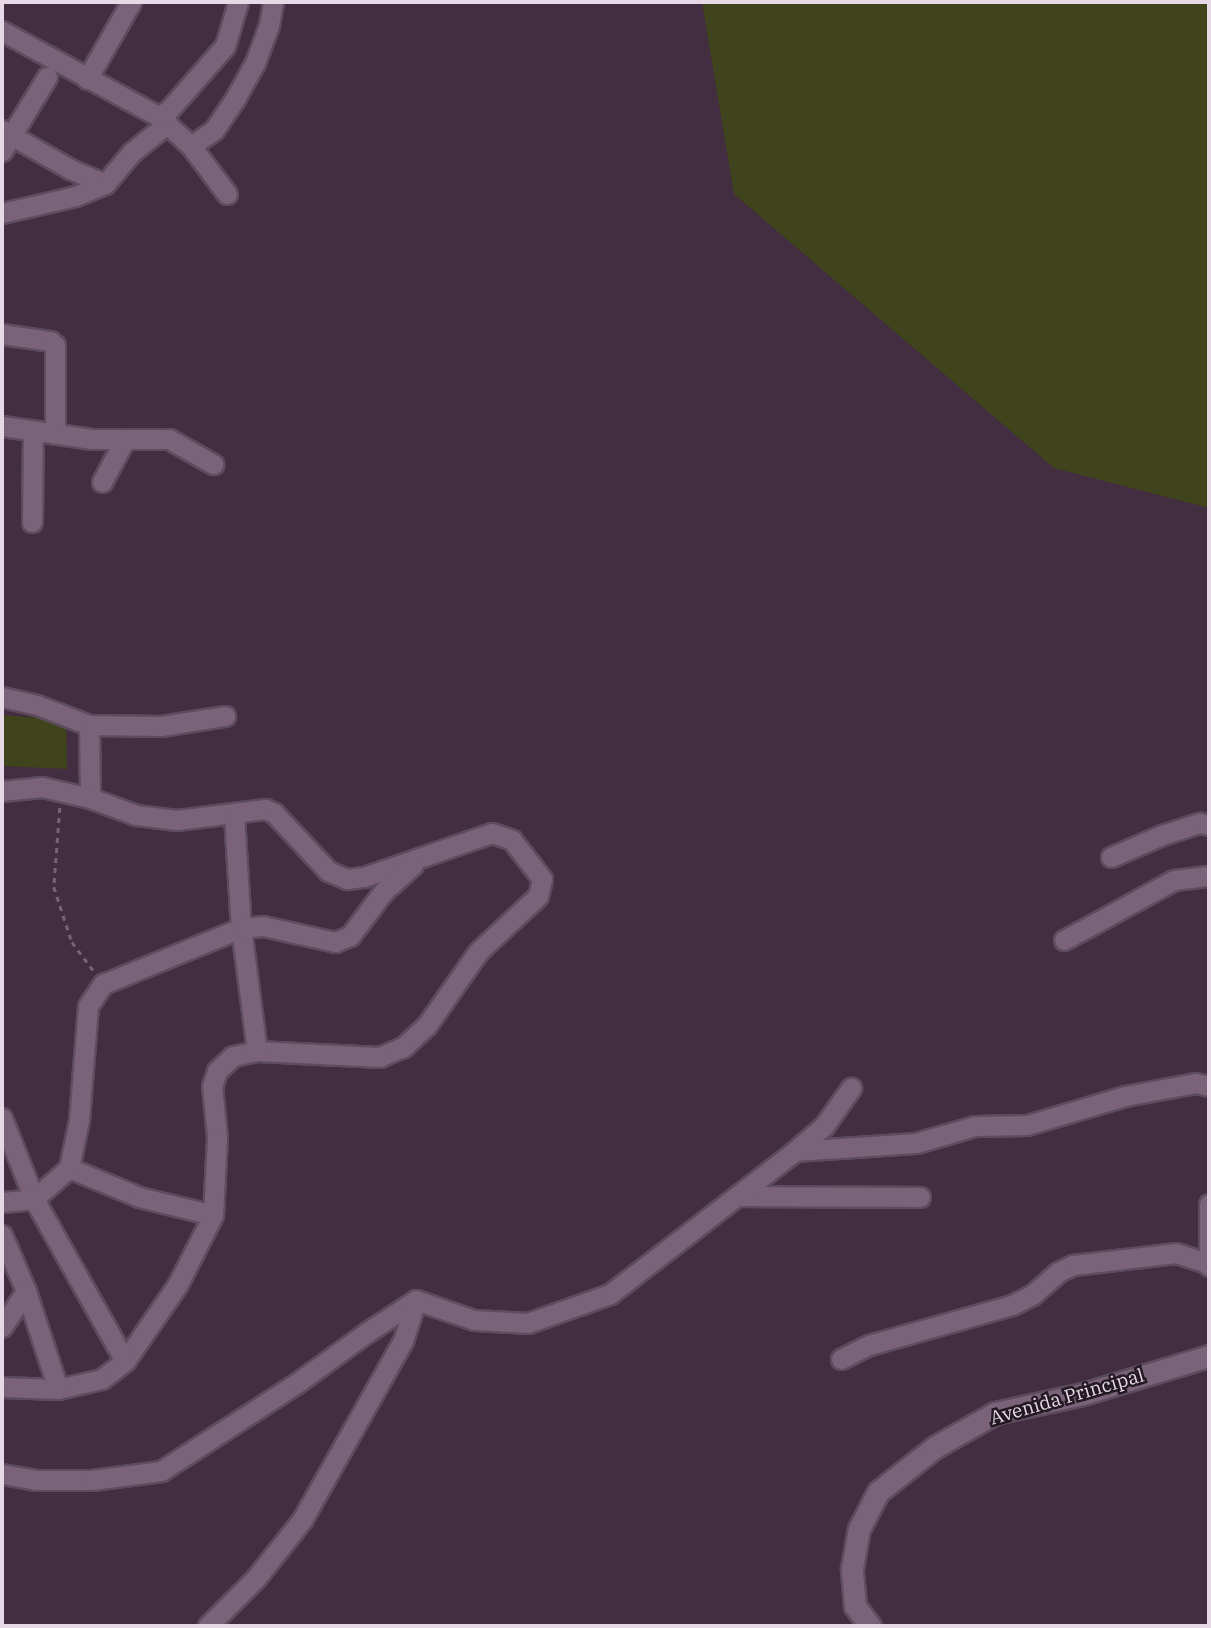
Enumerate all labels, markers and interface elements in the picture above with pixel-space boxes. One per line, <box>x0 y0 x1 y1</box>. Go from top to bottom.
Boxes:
street label: Avenida Principal <box>987 1364 1147 1430</box>

